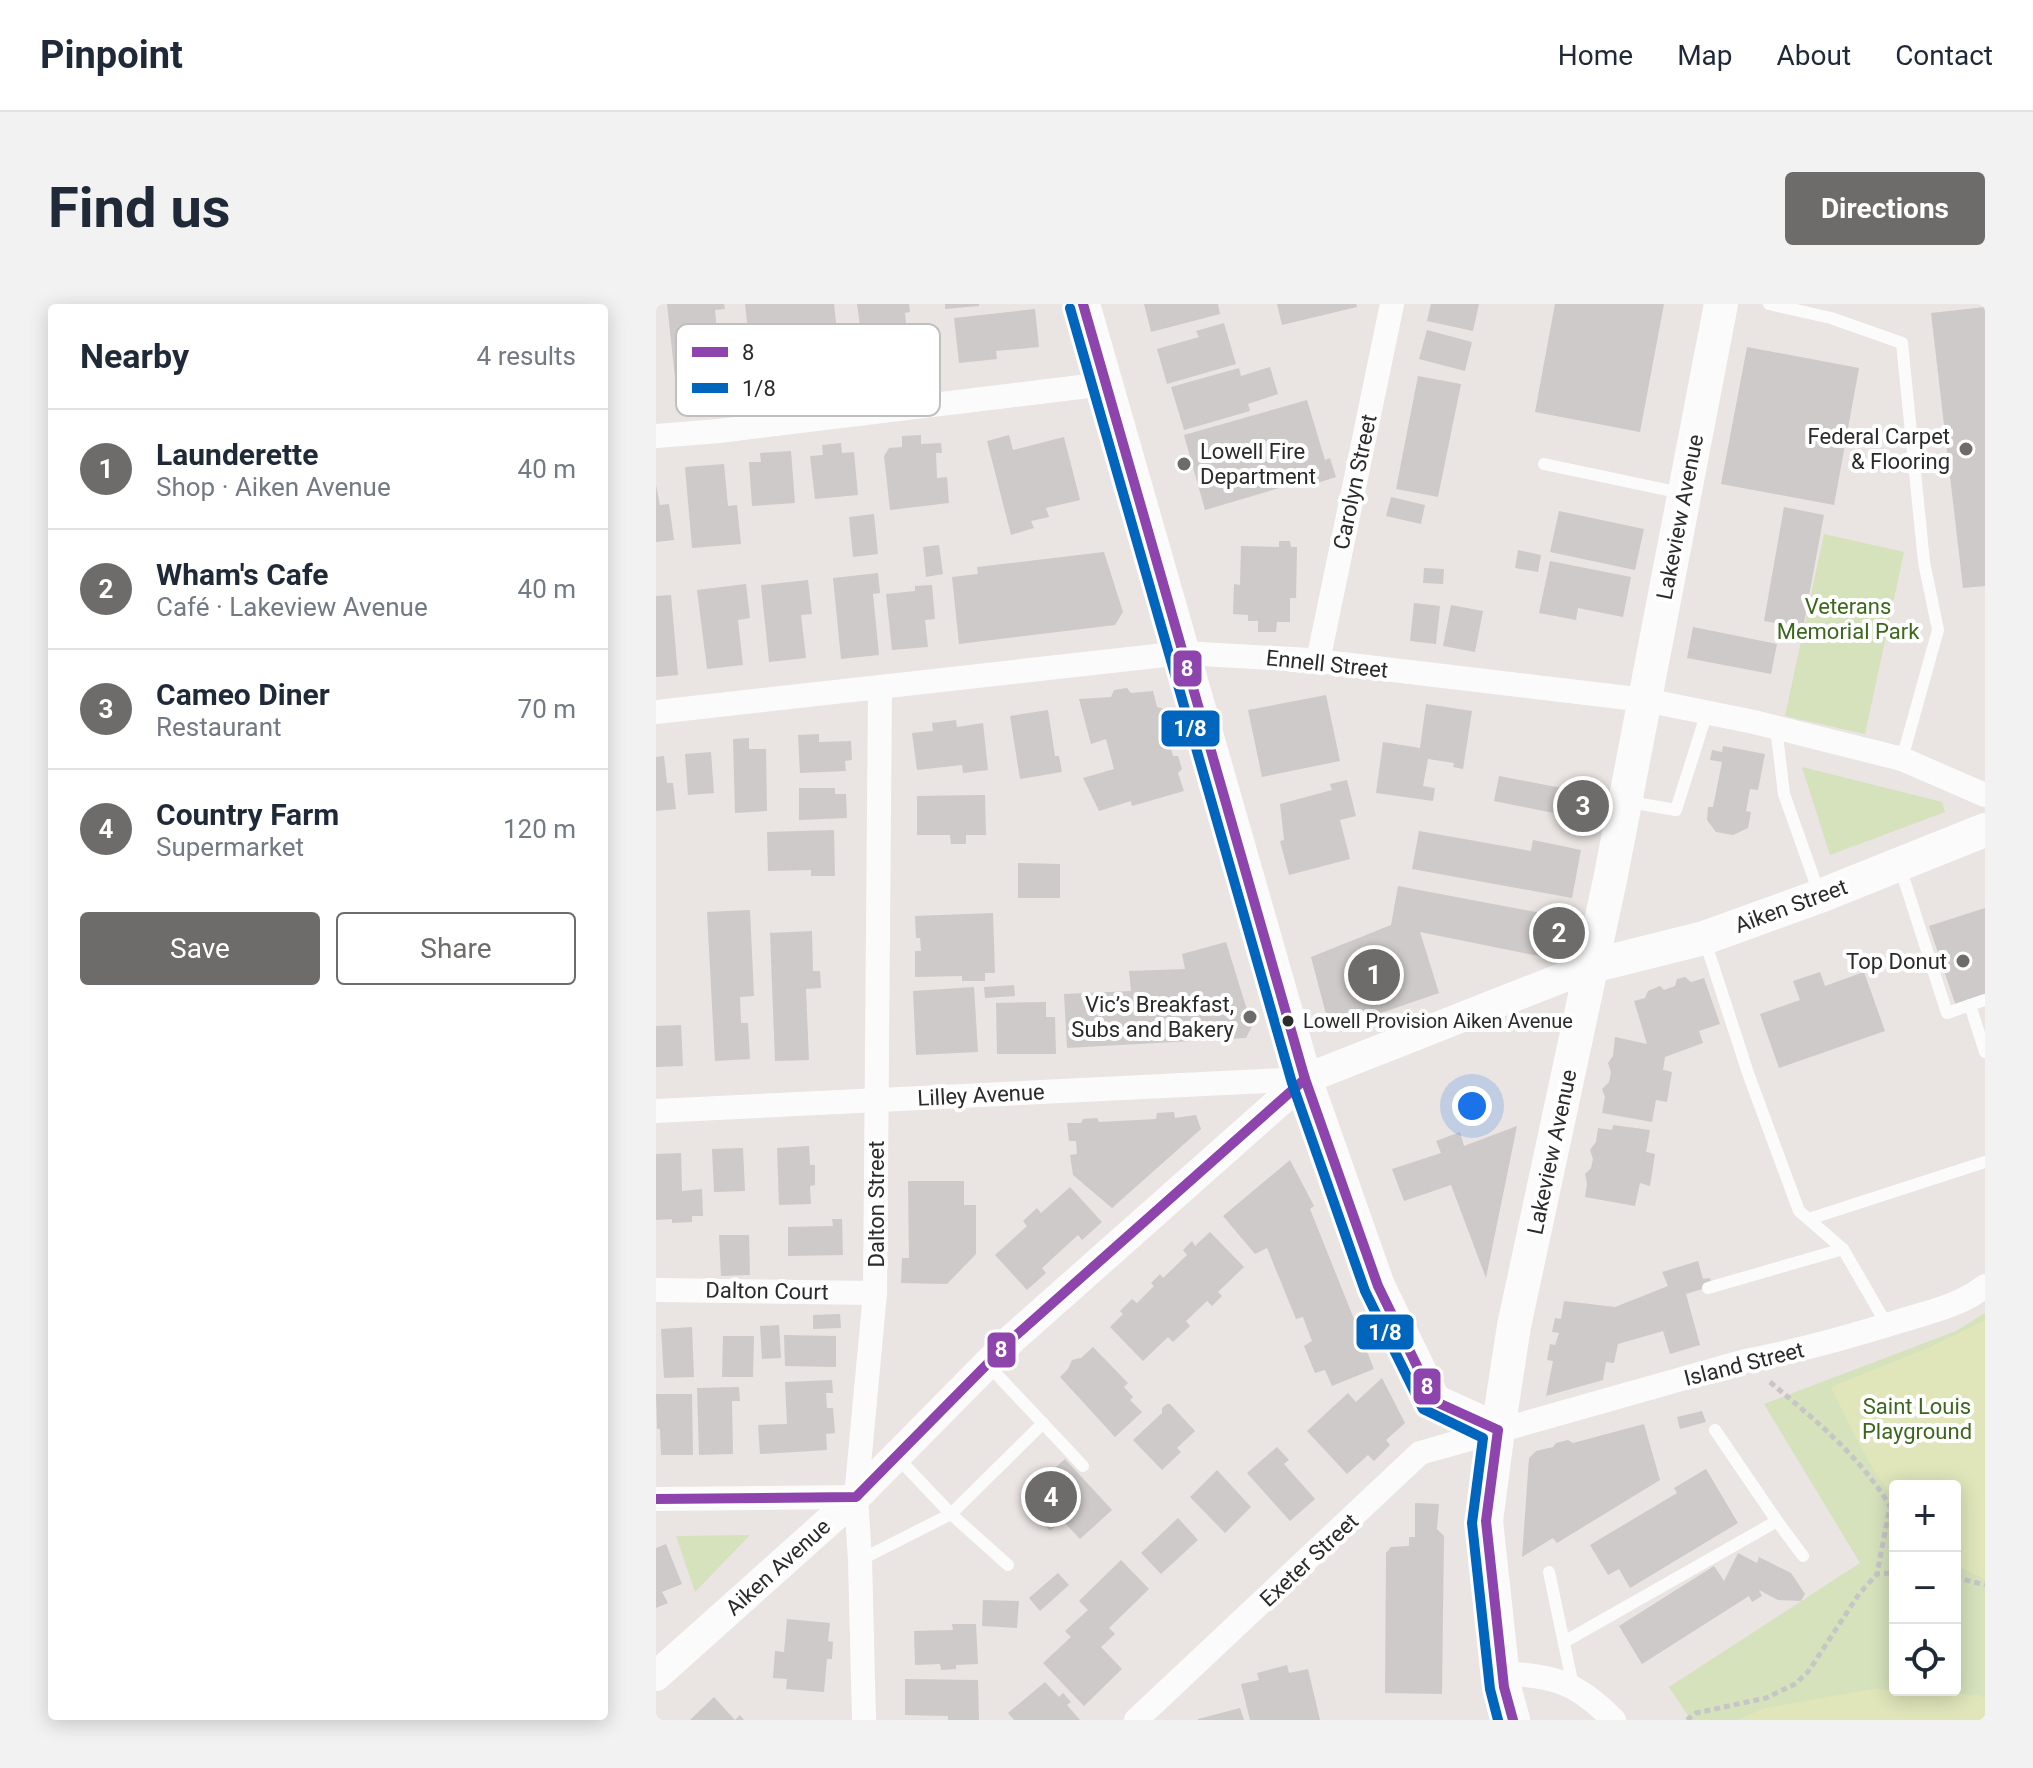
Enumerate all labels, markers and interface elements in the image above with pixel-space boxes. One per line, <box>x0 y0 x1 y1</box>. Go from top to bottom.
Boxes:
text: Pinpoint <box>40 33 183 77</box>
text: Home <box>1558 39 1633 72</box>
text: Map <box>1677 39 1733 72</box>
text: About <box>1777 39 1851 72</box>
text: Contact <box>1895 39 1993 72</box>
button: Directions <box>1785 172 1985 245</box>
text: Find us <box>48 175 231 241</box>
legend <box>676 324 940 416</box>
text: Nearby <box>80 336 189 376</box>
text: 8 <box>742 340 754 365</box>
text: 4 results <box>477 341 576 371</box>
text: 1/8 <box>742 376 776 401</box>
street label: Carolyn Street <box>1328 412 1382 552</box>
place label: Federal Carpet & Flooring <box>1808 424 1950 474</box>
street label: Lakeview Avenue <box>1652 432 1708 602</box>
text: Launderette <box>156 437 318 472</box>
place label: Lowell Fire Department <box>1200 439 1316 489</box>
marker: Federal Carpet & Flooring <box>1957 440 1975 458</box>
text: 1 <box>99 454 113 484</box>
text: 40 m <box>518 454 576 484</box>
marker: Lowell Fire Department <box>1175 455 1193 473</box>
text: Shop · Aiken Avenue <box>156 472 391 502</box>
text: Wham's Cafe <box>156 557 329 592</box>
text: 2 <box>99 574 113 604</box>
text: 40 m <box>518 574 576 604</box>
text: Café · Lakeview Avenue <box>156 592 428 622</box>
park label: Veterans Memorial Park <box>1777 594 1920 644</box>
street label: Ennell Street <box>1265 645 1389 683</box>
line badge: 8 <box>1172 649 1203 688</box>
text: 8 <box>1181 656 1193 681</box>
text: Cameo Diner <box>156 677 330 712</box>
text: 3 <box>99 694 113 724</box>
text: 70 m <box>518 694 576 724</box>
line badge: 1/8 <box>1160 709 1221 748</box>
text: Restaurant <box>156 712 282 742</box>
text: 1/8 <box>1173 716 1207 741</box>
pin: 3 <box>1557 776 1609 836</box>
text: Country Farm <box>156 797 339 832</box>
text: 4 <box>99 814 113 844</box>
text: 120 m <box>503 814 576 844</box>
text: Supermarket <box>156 832 304 862</box>
street label: Aiken Street <box>1731 874 1851 938</box>
pin: 2 <box>1533 903 1585 963</box>
button: Save <box>80 912 320 985</box>
button: Share <box>336 912 576 985</box>
pin: 1 <box>1348 945 1400 1005</box>
place label: Top Donut <box>1846 949 1947 974</box>
marker: Top Donut <box>1954 952 1972 970</box>
place label: Vic’s Breakfast, Subs and Bakery <box>1071 992 1235 1042</box>
marker: Vic’s Breakfast, Subs and Bakery <box>1241 1008 1259 1026</box>
place label: Lowell Provision Aiken Avenue <box>1303 1009 1573 1033</box>
marker: Lowell Provision Aiken Avenue <box>1280 1013 1296 1029</box>
street label: Lakeview Avenue <box>1522 1067 1582 1237</box>
street label: Lilley Avenue <box>917 1079 1045 1111</box>
your location <box>1452 1086 1492 1126</box>
street label: Dalton Street <box>864 1141 889 1267</box>
street label: Dalton Court <box>705 1277 829 1305</box>
line badge: 1/8 <box>1355 1313 1415 1351</box>
text: 1/8 <box>1368 1320 1402 1345</box>
line badge: 8 <box>986 1331 1017 1369</box>
text: 8 <box>995 1337 1007 1362</box>
street label: Island Street <box>1681 1337 1807 1391</box>
line badge: 8 <box>1412 1367 1442 1406</box>
text: 8 <box>1421 1374 1433 1399</box>
park label: Saint Louis Playground <box>1862 1394 1972 1444</box>
pin: 4 <box>1025 1467 1077 1527</box>
map controls <box>1889 1480 1961 1696</box>
button: + <box>1889 1480 1961 1552</box>
street label: Exeter Street <box>1255 1508 1363 1612</box>
street label: Aiken Avenue <box>721 1514 835 1620</box>
button: − <box>1889 1552 1961 1624</box>
button: locate <box>1889 1624 1961 1696</box>

